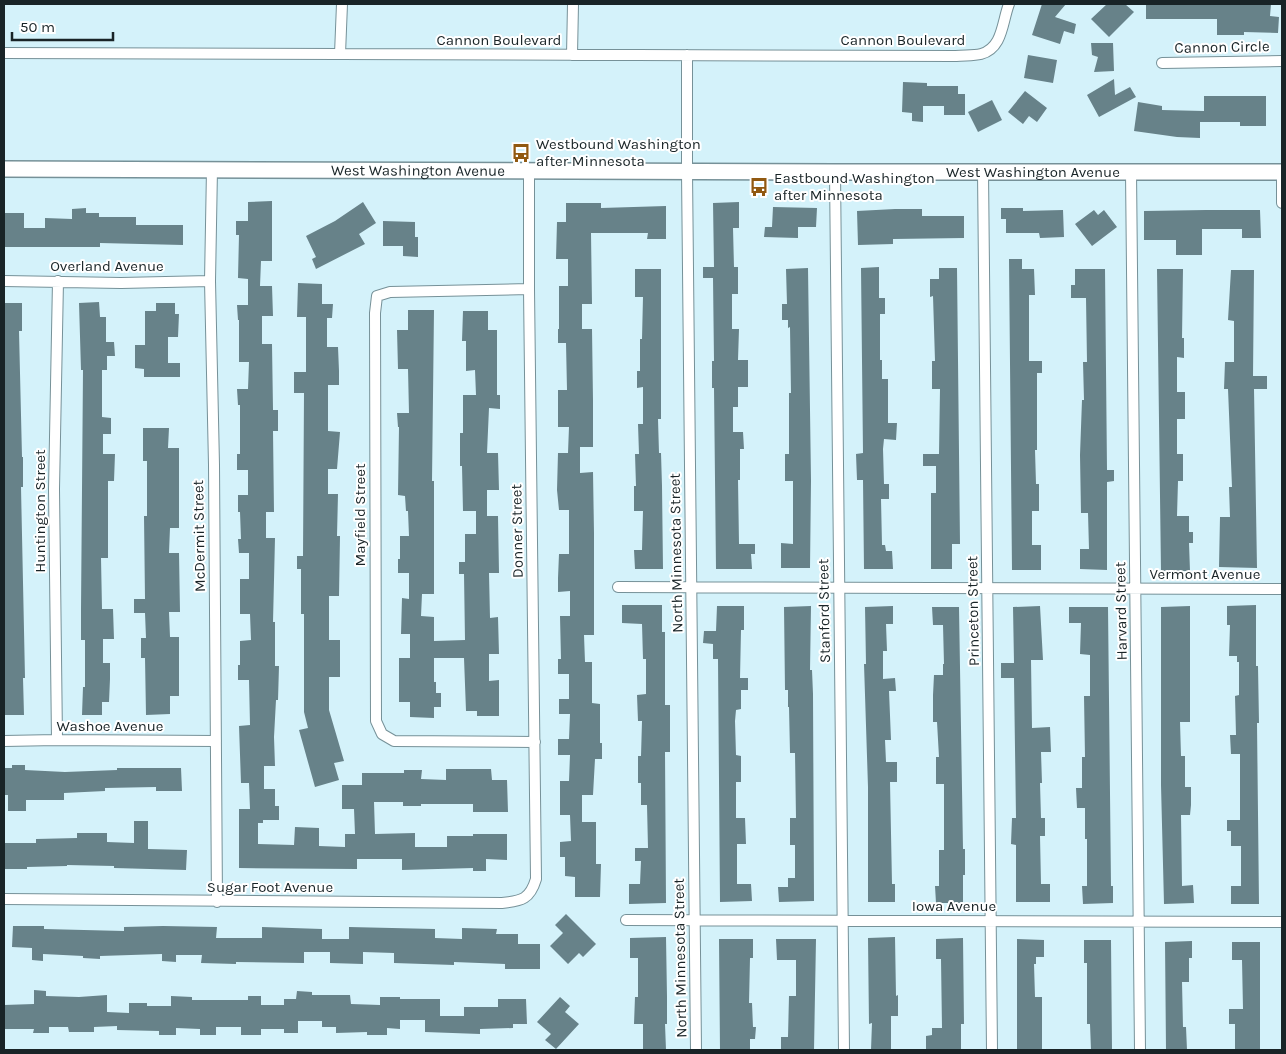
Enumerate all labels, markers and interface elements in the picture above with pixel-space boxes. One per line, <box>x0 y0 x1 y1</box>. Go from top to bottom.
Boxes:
scale bar <box>12 10 114 42</box>
text: 50 m <box>20 18 55 36</box>
street label: Cannon Boulevard <box>437 31 561 49</box>
street label: Cannon Boulevard <box>841 31 965 49</box>
street label: Cannon Circle <box>1174 37 1270 57</box>
place label: Westbound Washington after Minnesota <box>536 135 701 170</box>
bus stop icon: Westbound Washington after Minnesota <box>510 142 532 164</box>
street label: West Washington Avenue <box>331 161 505 180</box>
street label: West Washington Avenue <box>946 163 1120 181</box>
place label: Eastbound Washington after Minnesota <box>774 169 935 204</box>
bus stop icon: Eastbound Washington after Minnesota <box>748 176 770 198</box>
street label: Overland Avenue <box>50 257 164 275</box>
street label: Huntington Street <box>31 449 49 573</box>
street label: Mayfield Street <box>351 463 369 567</box>
street label: North Minnesota Street <box>666 473 686 633</box>
street label: McDermit Street <box>189 479 209 592</box>
street label: Donner Street <box>507 483 527 578</box>
street label: Princeton Street <box>963 555 983 666</box>
street label: Stanford Street <box>814 558 834 663</box>
street label: Harvard Street <box>1111 561 1131 660</box>
street label: Vermont Avenue <box>1150 565 1260 583</box>
street label: Washoe Avenue <box>57 717 163 735</box>
street label: Sugar Foot Avenue <box>207 878 333 896</box>
street label: North Minnesota Street <box>670 878 690 1038</box>
street label: Iowa Avenue <box>912 897 996 915</box>

